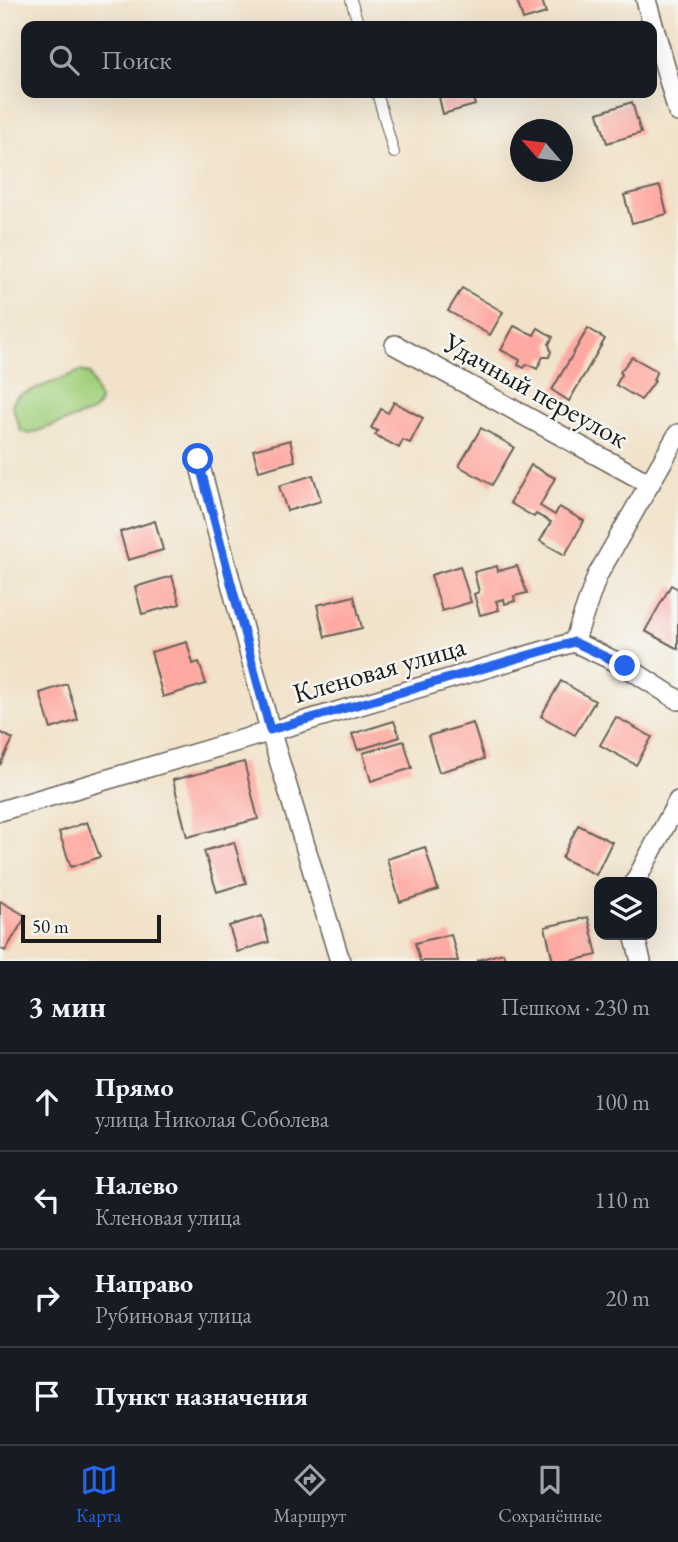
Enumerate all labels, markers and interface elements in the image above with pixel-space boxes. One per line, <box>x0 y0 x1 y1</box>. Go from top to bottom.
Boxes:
search box <box>21 21 657 98</box>
icon: search <box>45 41 83 79</box>
text: Поиск <box>101 43 172 77</box>
north arrow <box>510 119 573 182</box>
street label: Удачный переулок <box>436 324 635 456</box>
route start <box>182 443 213 474</box>
street label: Кленовая улица <box>289 627 470 711</box>
route end <box>609 650 640 681</box>
map controls <box>594 877 657 940</box>
button: layers <box>594 877 657 940</box>
scale bar <box>21 912 161 944</box>
text: 50 m <box>32 914 69 939</box>
text: 3 мин <box>28 987 106 1026</box>
text: Пешком · 230 m <box>501 992 650 1022</box>
text: Прямо <box>95 1070 174 1104</box>
icon: ahead <box>28 1083 66 1121</box>
text: 100 m <box>594 1087 650 1117</box>
text: улица Николая Соболева <box>95 1104 329 1134</box>
text: Налево <box>95 1168 178 1202</box>
icon: left <box>28 1181 66 1219</box>
text: 110 m <box>594 1185 650 1215</box>
text: Кленовая улица <box>95 1202 241 1232</box>
text: Направо <box>95 1266 193 1300</box>
icon: right <box>28 1279 66 1317</box>
text: 20 m <box>605 1283 650 1313</box>
text: Рубиновая улица <box>95 1300 252 1330</box>
icon: arrive <box>28 1377 66 1415</box>
text: Пункт назначения <box>95 1379 308 1413</box>
tab: Карта <box>76 1461 121 1528</box>
tab: Маршрут <box>273 1461 346 1528</box>
tab: Сохранённые <box>498 1461 602 1528</box>

